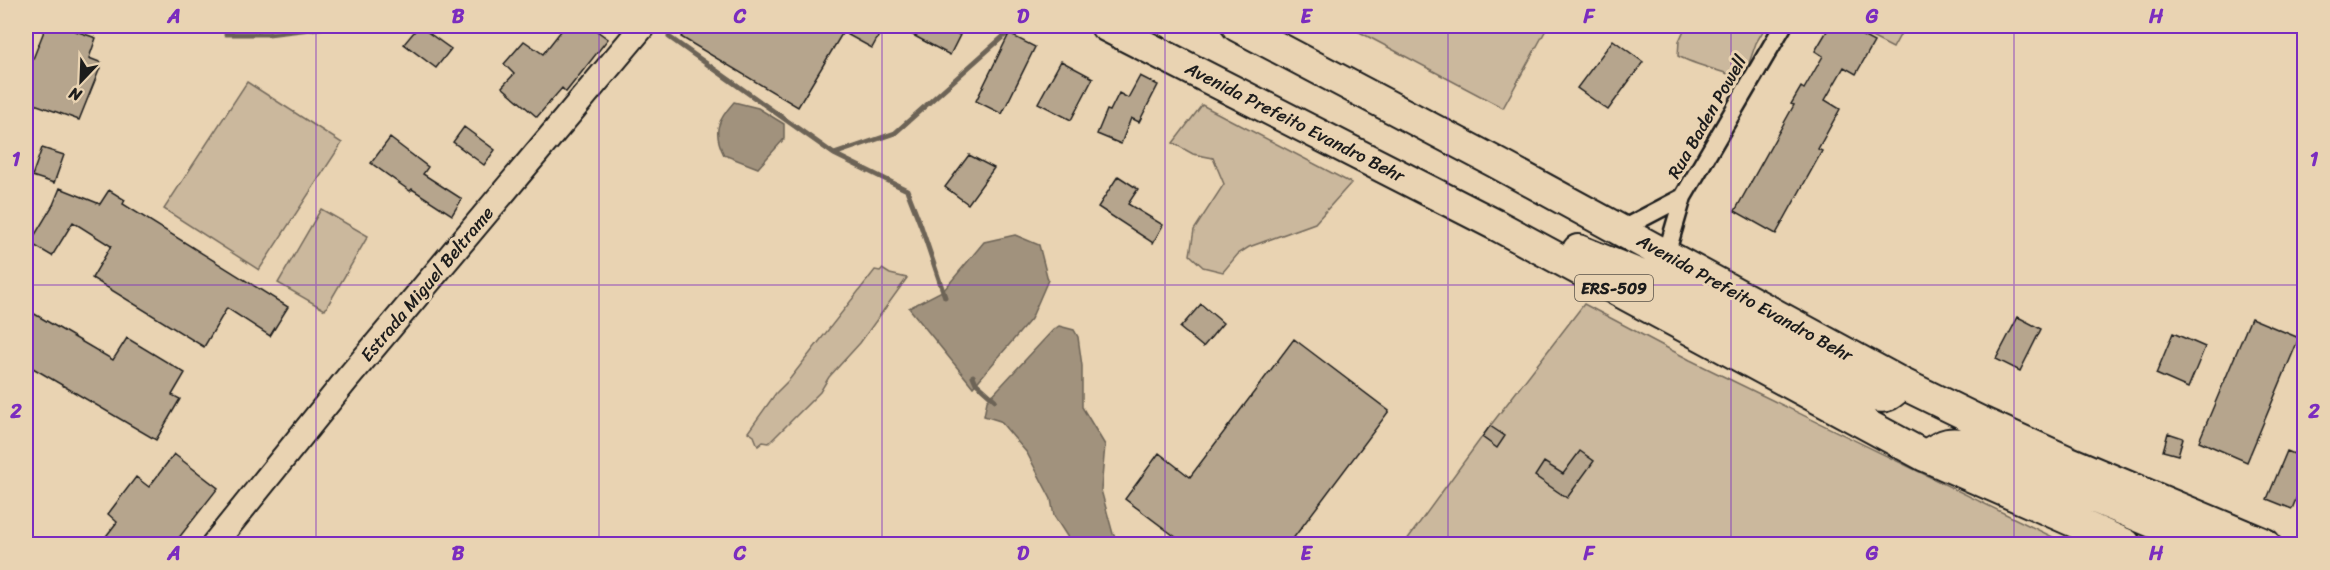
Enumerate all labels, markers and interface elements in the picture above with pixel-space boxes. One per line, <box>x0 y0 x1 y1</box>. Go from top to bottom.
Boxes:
text: A <box>166 0 181 34</box>
text: B <box>452 0 465 34</box>
text: C <box>733 0 747 34</box>
text: D <box>1017 0 1030 34</box>
text: E <box>1300 0 1313 34</box>
text: F <box>1583 0 1596 34</box>
text: G <box>1865 0 1879 34</box>
text: H <box>2148 0 2164 34</box>
street label: Rua Baden Powell <box>1658 48 1756 185</box>
north arrow <box>51 51 111 111</box>
street label: Avenida Prefeito Evandro Behr <box>1179 52 1412 192</box>
text: N <box>64 78 87 110</box>
text: 1 <box>12 142 21 177</box>
text: 1 <box>2310 142 2319 177</box>
street label: Estrada Miguel Beltrame <box>352 199 502 369</box>
street label: Avenida Prefeito Evandro Behr <box>1630 225 1860 372</box>
road number: ERS-509 <box>1575 275 1653 301</box>
text: 2 <box>9 394 22 429</box>
text: 2 <box>2307 394 2320 429</box>
text: A <box>166 536 181 570</box>
text: B <box>452 536 465 570</box>
text: C <box>733 536 747 570</box>
text: D <box>1017 536 1030 570</box>
text: E <box>1300 536 1313 570</box>
text: F <box>1583 536 1596 570</box>
text: G <box>1865 536 1879 570</box>
text: H <box>2148 536 2164 570</box>

